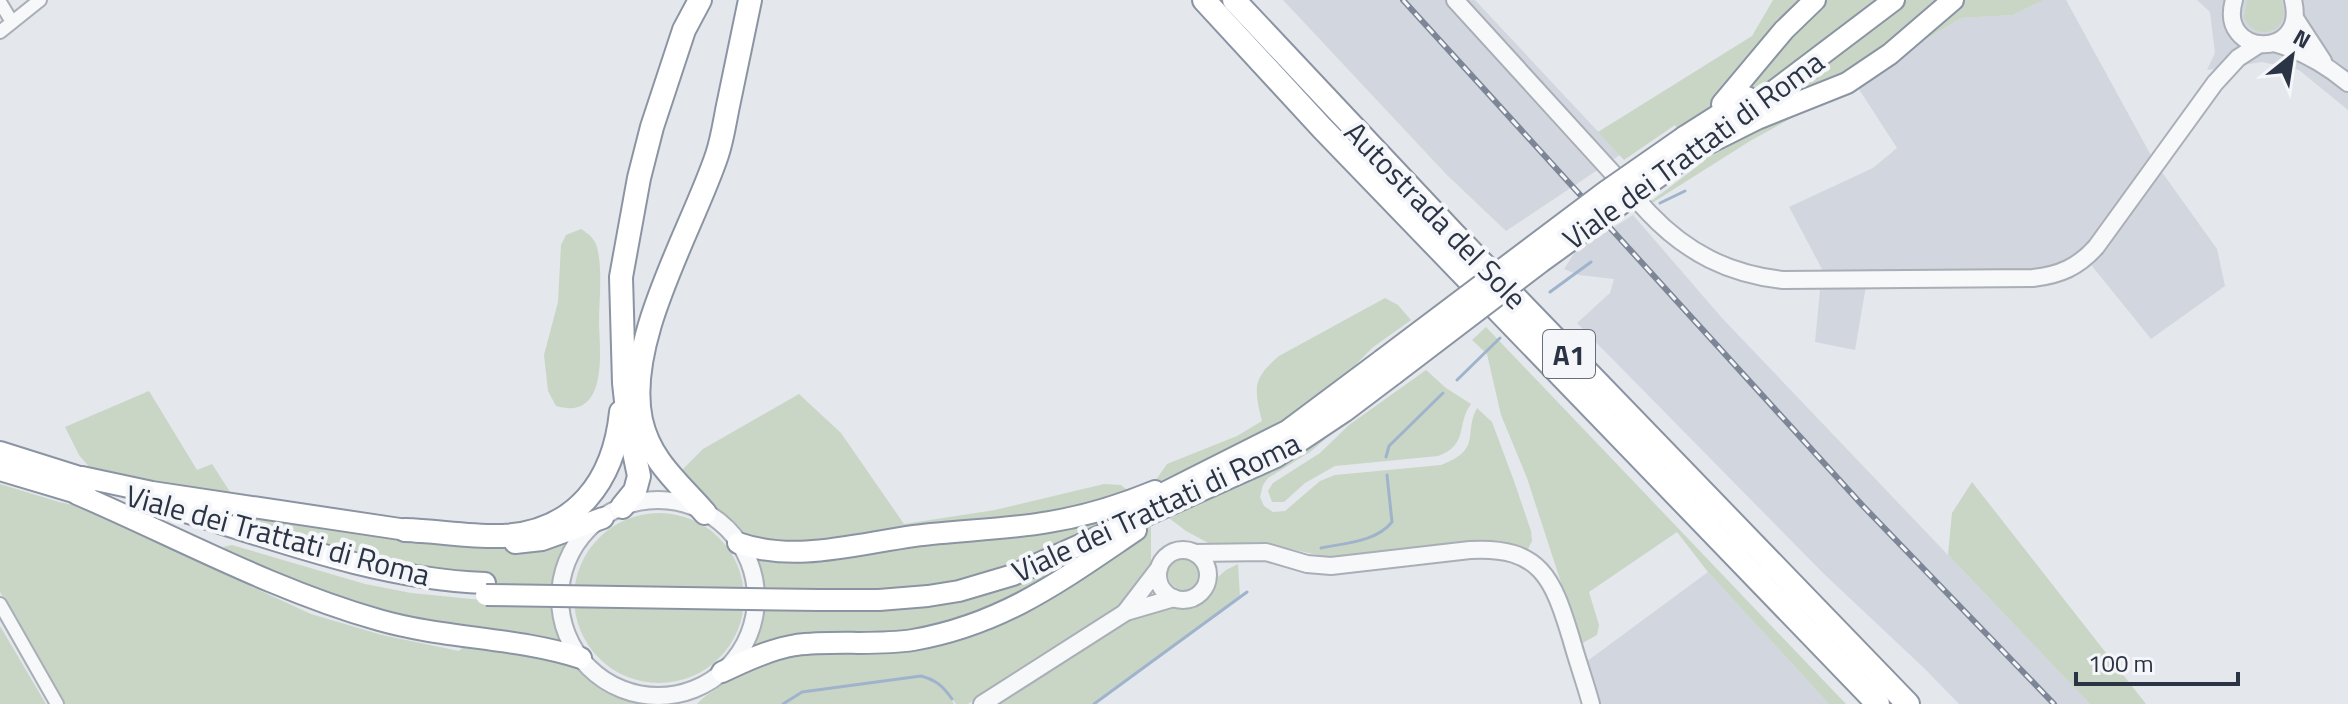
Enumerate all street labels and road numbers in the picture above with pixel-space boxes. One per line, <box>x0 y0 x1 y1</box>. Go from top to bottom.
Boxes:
street label: Viale dei Trattati di Roma <box>1553 39 1833 261</box>
street label: Autostrada del Sole <box>1334 110 1538 320</box>
road number: A1 <box>1543 330 1595 378</box>
street label: Viale dei Trattati di Roma <box>1004 420 1308 594</box>
street label: Viale dei Trattati di Roma <box>121 472 435 598</box>

